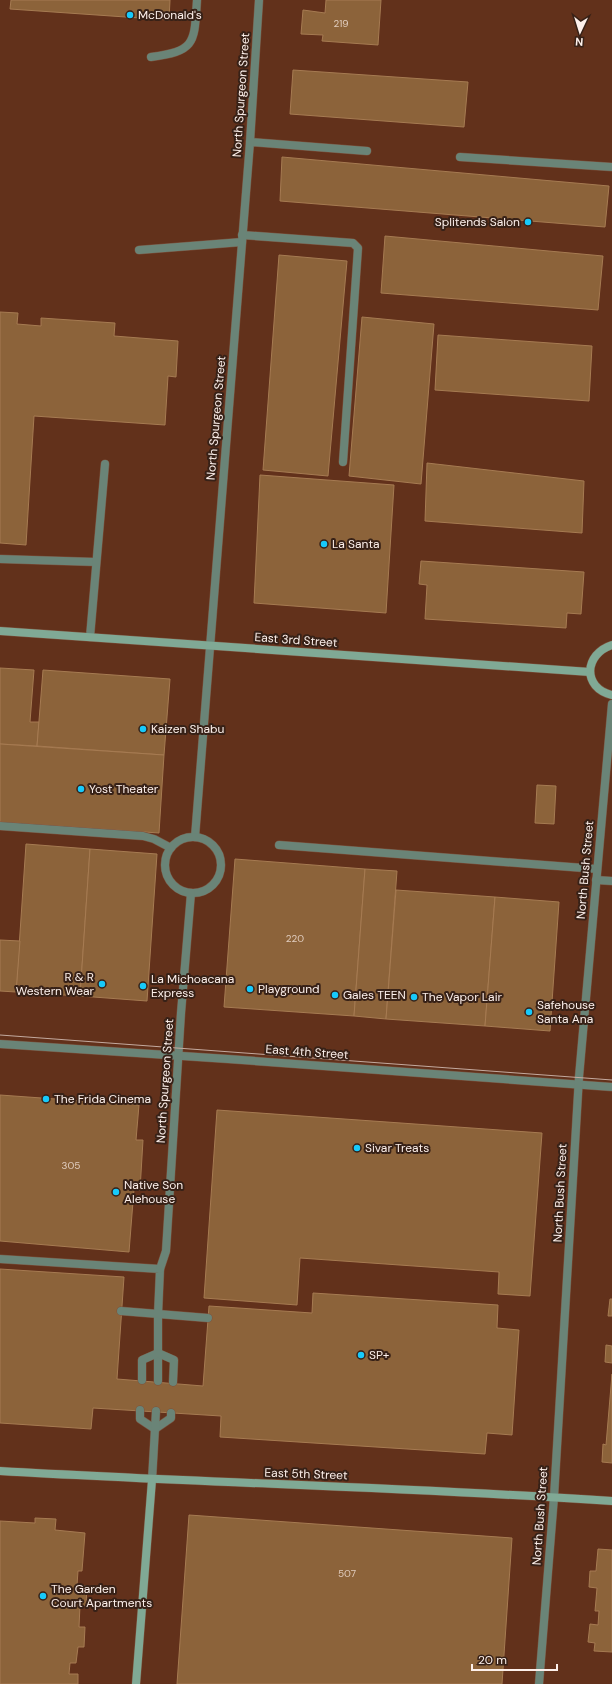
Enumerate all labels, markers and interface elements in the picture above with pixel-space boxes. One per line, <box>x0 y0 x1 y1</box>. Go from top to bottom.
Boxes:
place label: McDonald's <box>138 7 202 23</box>
marker: McDonald's <box>125 10 135 20</box>
north arrow <box>560 12 600 52</box>
house number: 219 <box>333 17 349 30</box>
street label: North Spurgeon Street <box>229 32 253 158</box>
text: N <box>575 35 584 49</box>
place label: Splitends Salon <box>435 214 520 230</box>
marker: Splitends Salon <box>523 217 533 227</box>
street label: North Spurgeon Street <box>203 355 229 481</box>
place label: La Santa <box>332 536 380 552</box>
marker: La Santa <box>319 539 329 549</box>
street label: East 3rd Street <box>254 629 338 651</box>
place label: Kaizen Shabu <box>151 721 224 737</box>
marker: Kaizen Shabu <box>138 724 148 734</box>
place label: Yost Theater <box>89 781 159 797</box>
marker: Yost Theater <box>76 784 86 794</box>
street label: North Bush Street <box>573 820 597 920</box>
house number: 220 <box>286 932 304 945</box>
place label: R & R Western Wear <box>16 969 95 999</box>
place label: La Michoacana Express <box>151 971 234 1001</box>
marker: R & R Western Wear <box>97 979 107 989</box>
marker: La Michoacana Express <box>138 981 148 991</box>
place label: Playground <box>258 981 320 997</box>
marker: Playground <box>245 984 255 994</box>
place label: Gales TEEN <box>343 987 406 1003</box>
place label: The Vapor Lair <box>422 989 503 1005</box>
marker: Gales TEEN <box>330 990 340 1000</box>
marker: The Vapor Lair <box>409 992 419 1002</box>
place label: Safehouse Santa Ana <box>537 997 595 1027</box>
marker: Safehouse Santa Ana <box>524 1007 534 1017</box>
street label: North Spurgeon Street <box>153 1018 177 1144</box>
street label: East 4th Street <box>265 1041 349 1063</box>
place label: The Frida Cinema <box>54 1091 151 1107</box>
marker: The Frida Cinema <box>41 1094 51 1104</box>
place label: Sivar Treats <box>365 1140 429 1156</box>
marker: Sivar Treats <box>352 1143 362 1153</box>
street label: North Bush Street <box>549 1143 571 1243</box>
house number: 305 <box>62 1159 80 1172</box>
place label: Native Son Alehouse <box>124 1177 183 1207</box>
marker: Native Son Alehouse <box>111 1187 121 1197</box>
place label: SP+ <box>369 1347 390 1363</box>
marker: SP+ <box>356 1350 366 1360</box>
street label: East 5th Street <box>264 1465 348 1483</box>
street label: North Bush Street <box>529 1466 551 1566</box>
house number: 507 <box>338 1567 356 1580</box>
place label: The Garden Court Apartments <box>51 1581 152 1611</box>
marker: The Garden Court Apartments <box>38 1591 48 1601</box>
scale bar <box>472 1646 557 1672</box>
text: 20 m <box>478 1652 507 1668</box>

